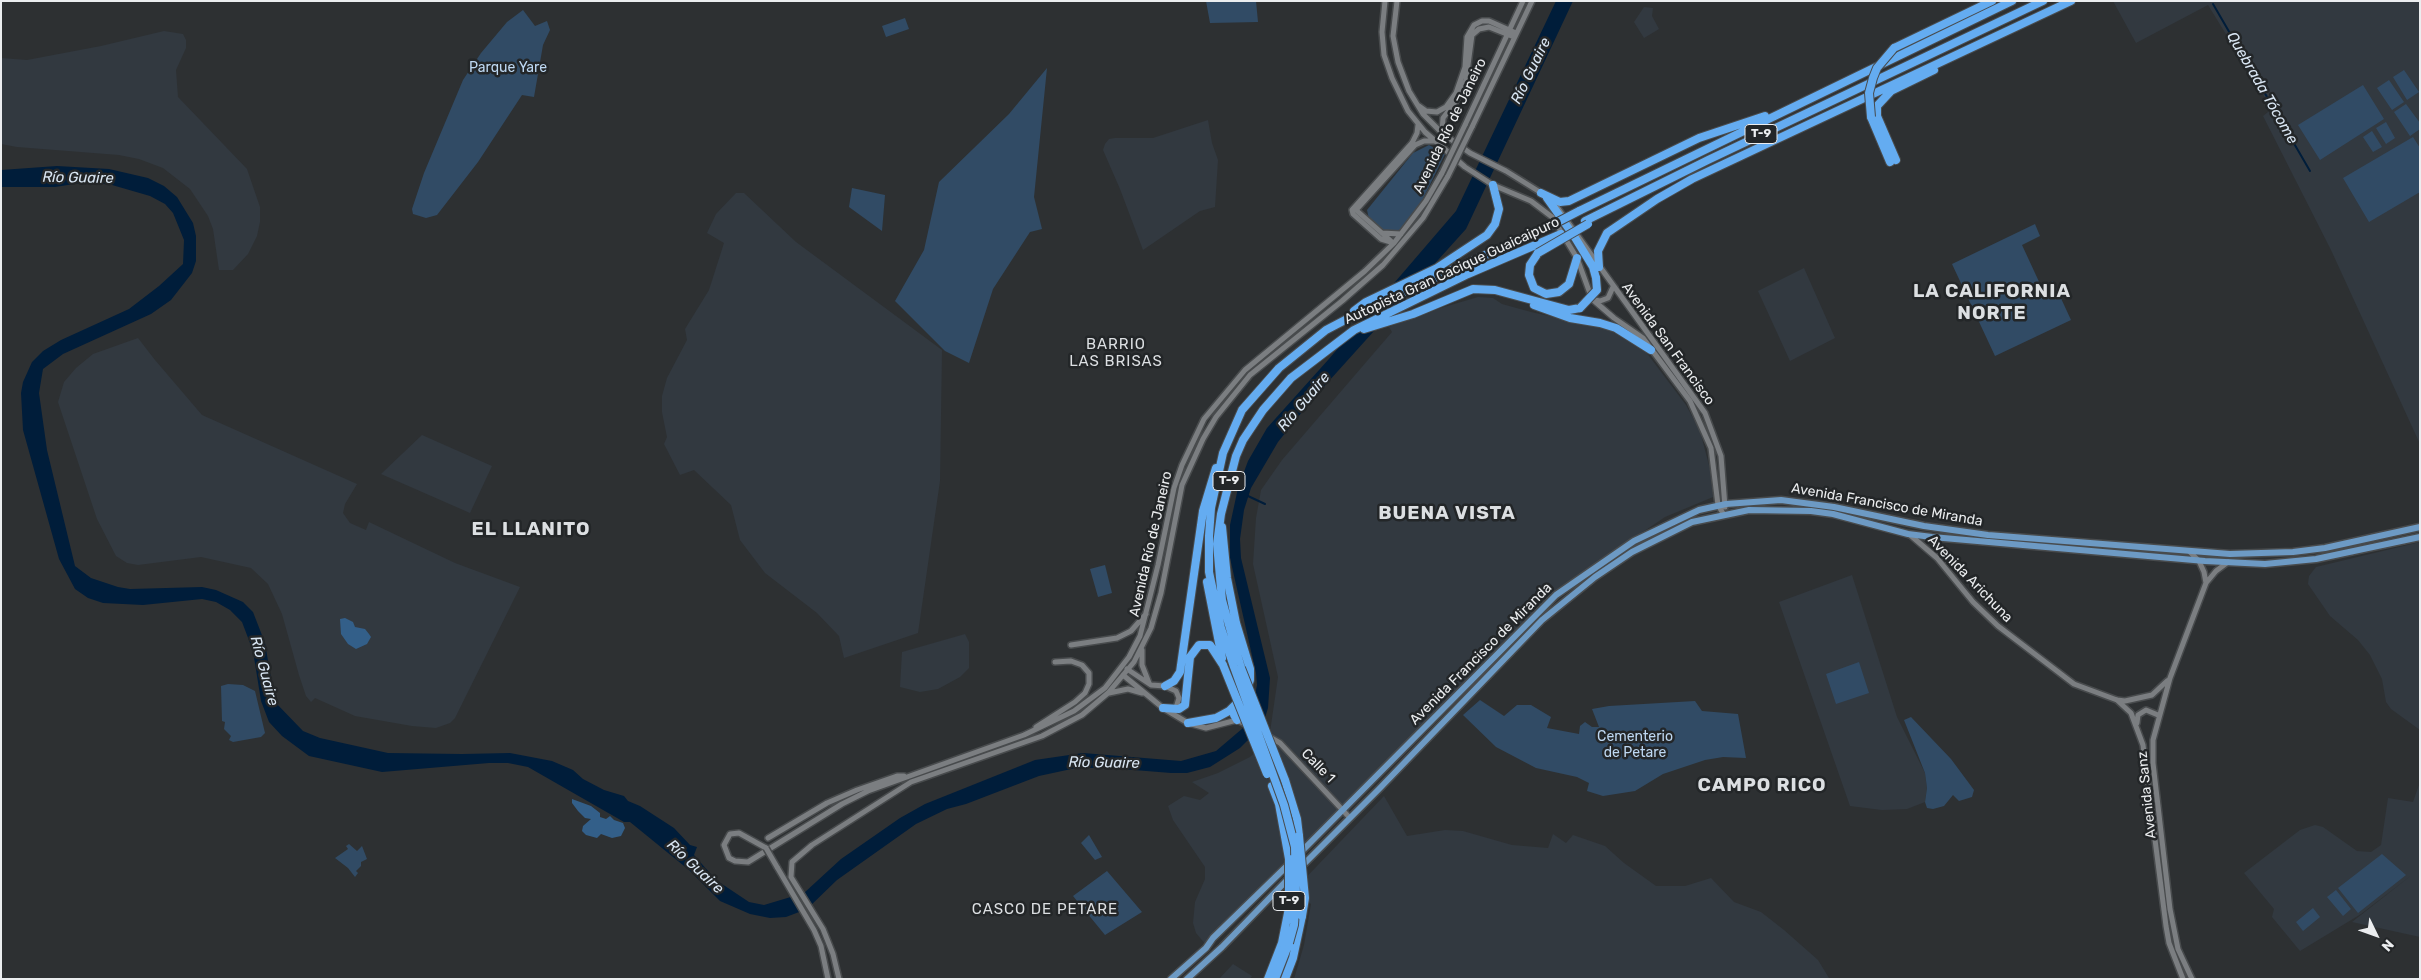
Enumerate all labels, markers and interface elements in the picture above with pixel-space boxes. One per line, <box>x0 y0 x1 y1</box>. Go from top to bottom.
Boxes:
water label: Quebrada Tócome <box>2222 29 2302 147</box>
water label: Río Guaire <box>1507 35 1555 107</box>
street label: Avenida Río de Janeiro <box>1410 55 1490 197</box>
park label: Parque Yare <box>469 60 547 76</box>
road number: T-9 <box>1745 125 1777 144</box>
water label: Río Guaire <box>42 168 114 188</box>
street label: Autopista Gran Cacique Guaicaipuro <box>1342 214 1562 328</box>
street label: Avenida San Francisco <box>1618 279 1718 409</box>
district label: LA CALIFORNIA NORTE <box>1911 281 2073 325</box>
district label: BARRIO LAS BRISAS <box>1068 336 1164 371</box>
water label: Río Guaire <box>1274 369 1334 435</box>
street label: Avenida Río de Janeiro <box>1126 470 1176 618</box>
road number: T-9 <box>1213 472 1245 491</box>
street label: Avenida Francisco de Miranda <box>1790 480 1984 530</box>
district label: BUENA VISTA <box>1377 503 1517 525</box>
district label: EL LLANITO <box>470 519 592 541</box>
street label: Avenida Arichuna <box>1924 532 2016 626</box>
street label: Avenida Francisco de Miranda <box>1406 579 1556 729</box>
water label: Río Guaire <box>246 634 282 708</box>
park label: Cementerio de Petare <box>1597 729 1673 762</box>
street label: Calle 1 <box>1298 745 1338 787</box>
street label: Avenida Sanz <box>2134 751 2160 839</box>
water label: Río Guaire <box>1068 753 1140 773</box>
district label: CAMPO RICO <box>1696 775 1828 797</box>
water label: Río Guaire <box>663 836 727 898</box>
road number: T-9 <box>1273 891 1305 910</box>
district label: CASCO DE PETARE <box>970 901 1120 919</box>
north arrow <box>2351 910 2401 960</box>
text: N <box>2378 936 2397 955</box>

